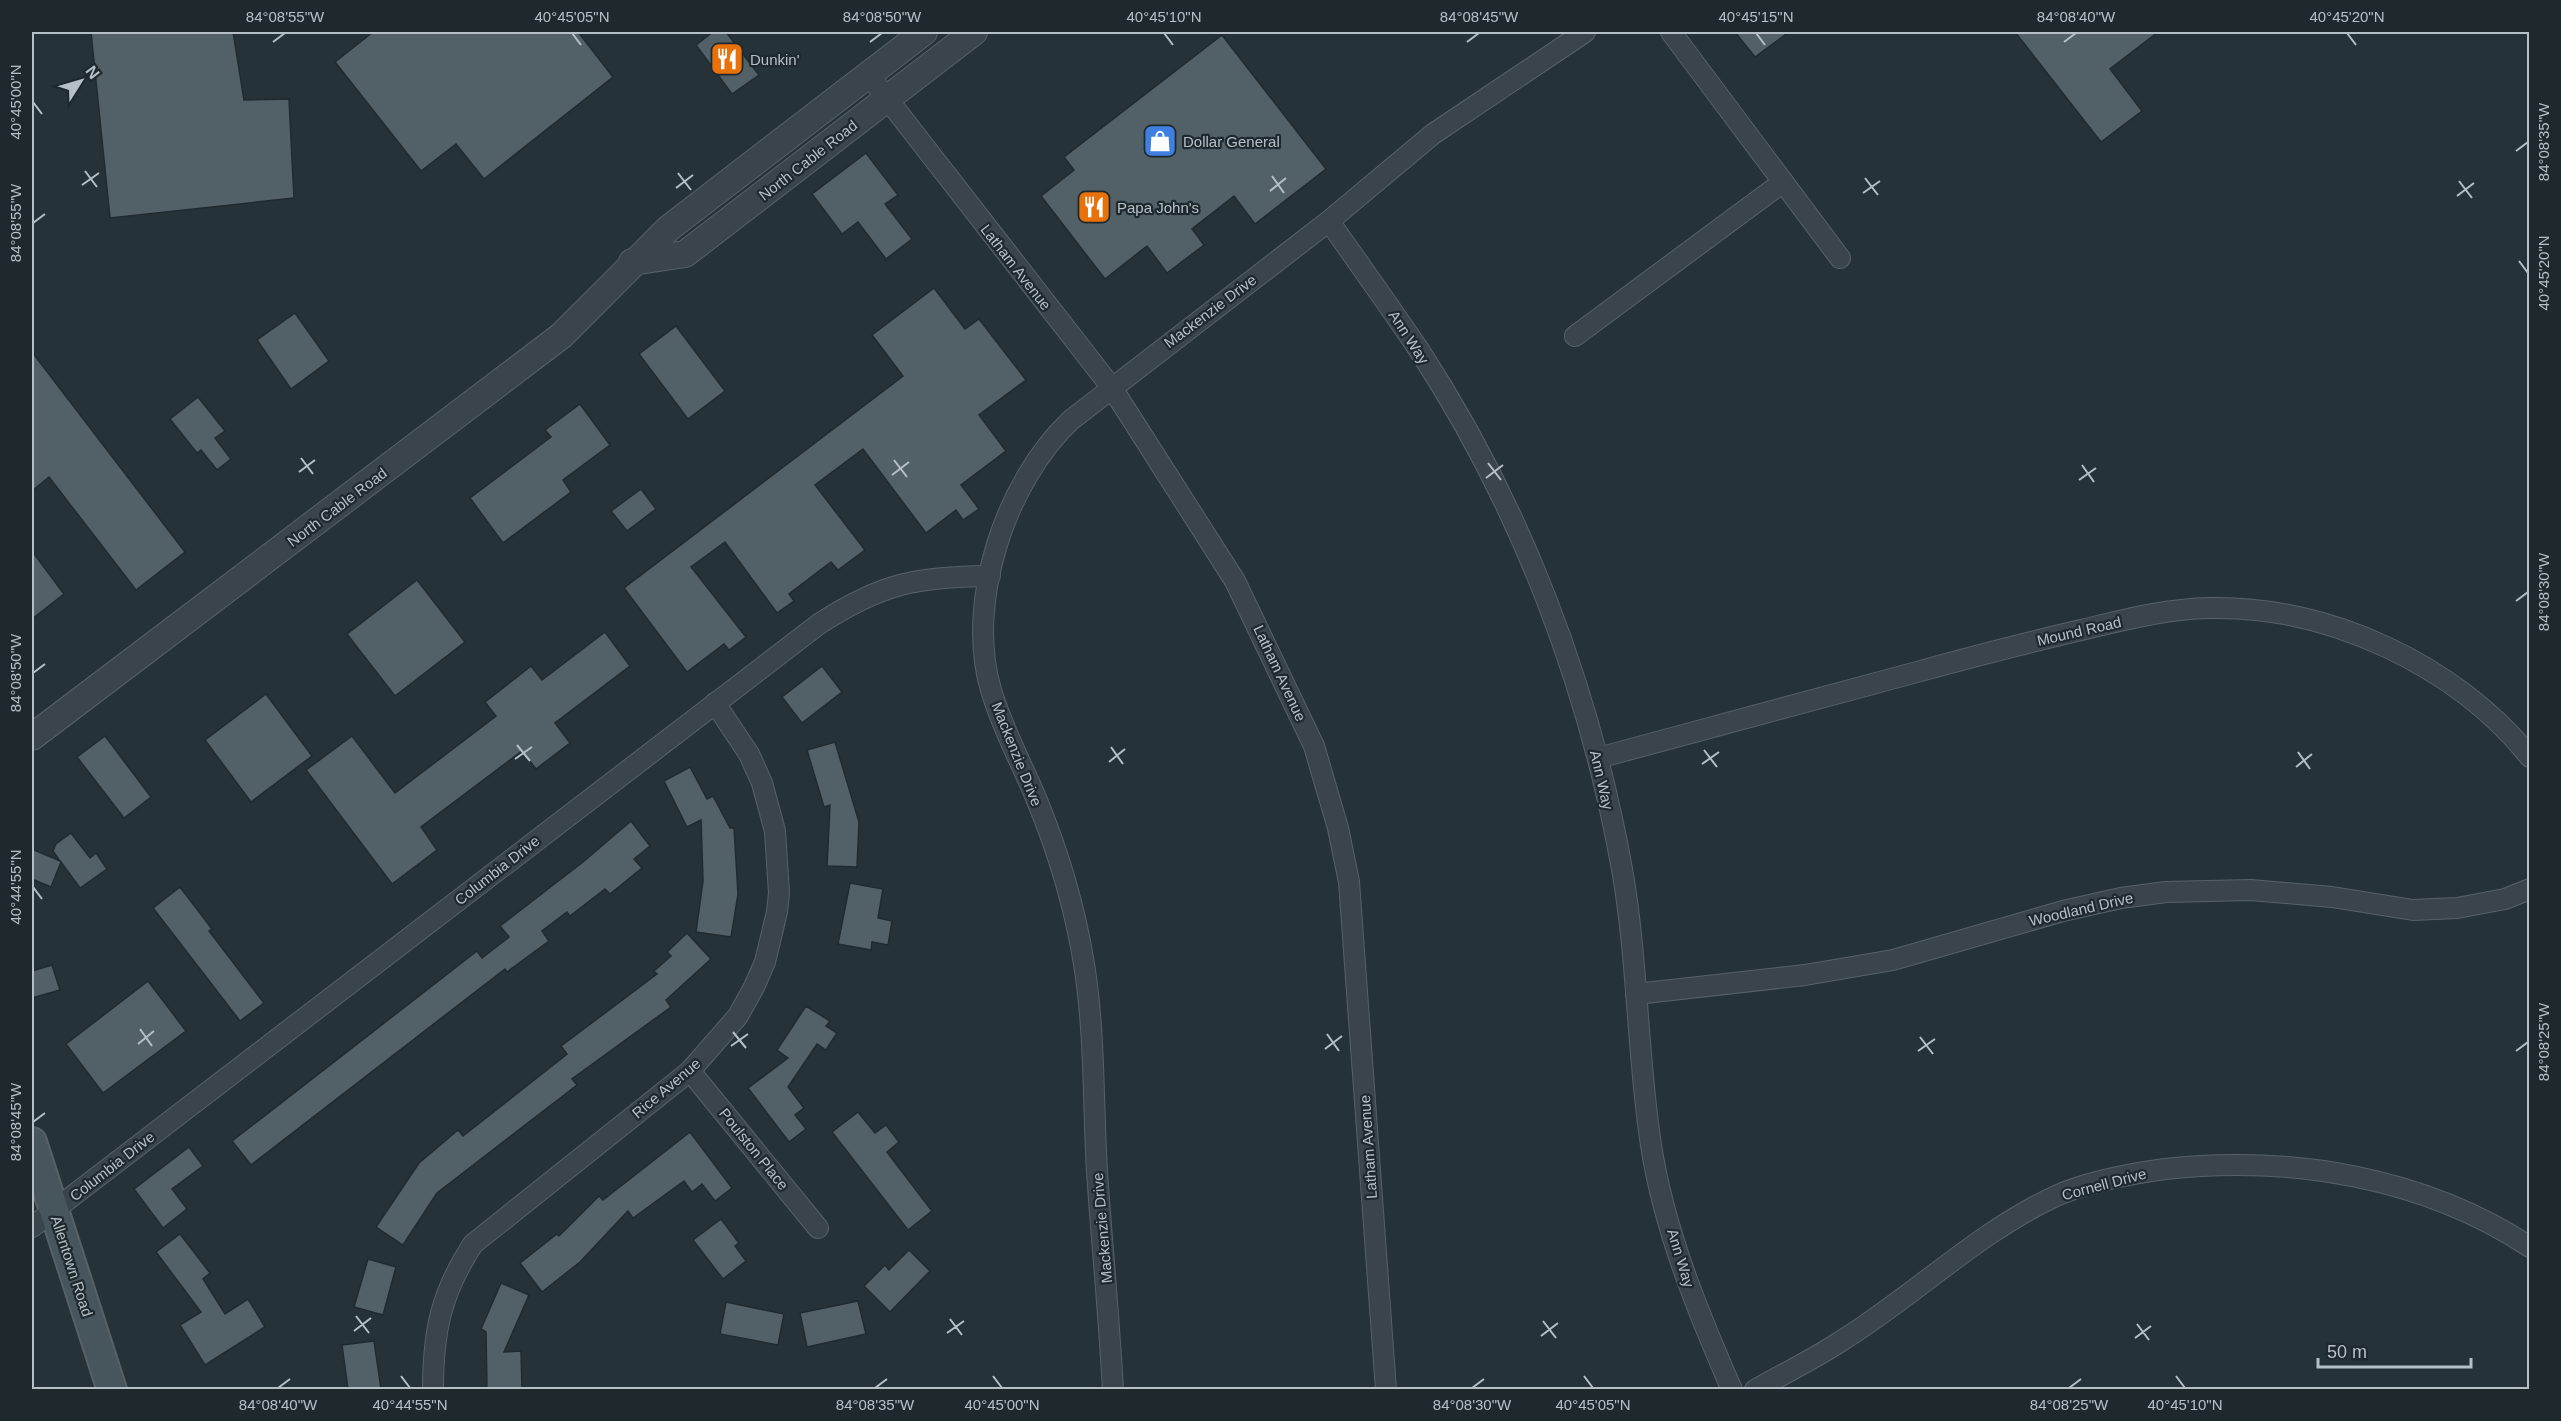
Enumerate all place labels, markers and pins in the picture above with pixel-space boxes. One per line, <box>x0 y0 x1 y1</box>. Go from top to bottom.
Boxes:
restaurant icon: Dunkin' <box>709 41 745 77</box>
place label: Dunkin' <box>750 51 800 68</box>
shop icon: Dollar General <box>1142 123 1178 159</box>
place label: Dollar General <box>1183 133 1280 150</box>
restaurant icon: Papa John's <box>1076 189 1112 225</box>
place label: Papa John's <box>1117 199 1199 216</box>

